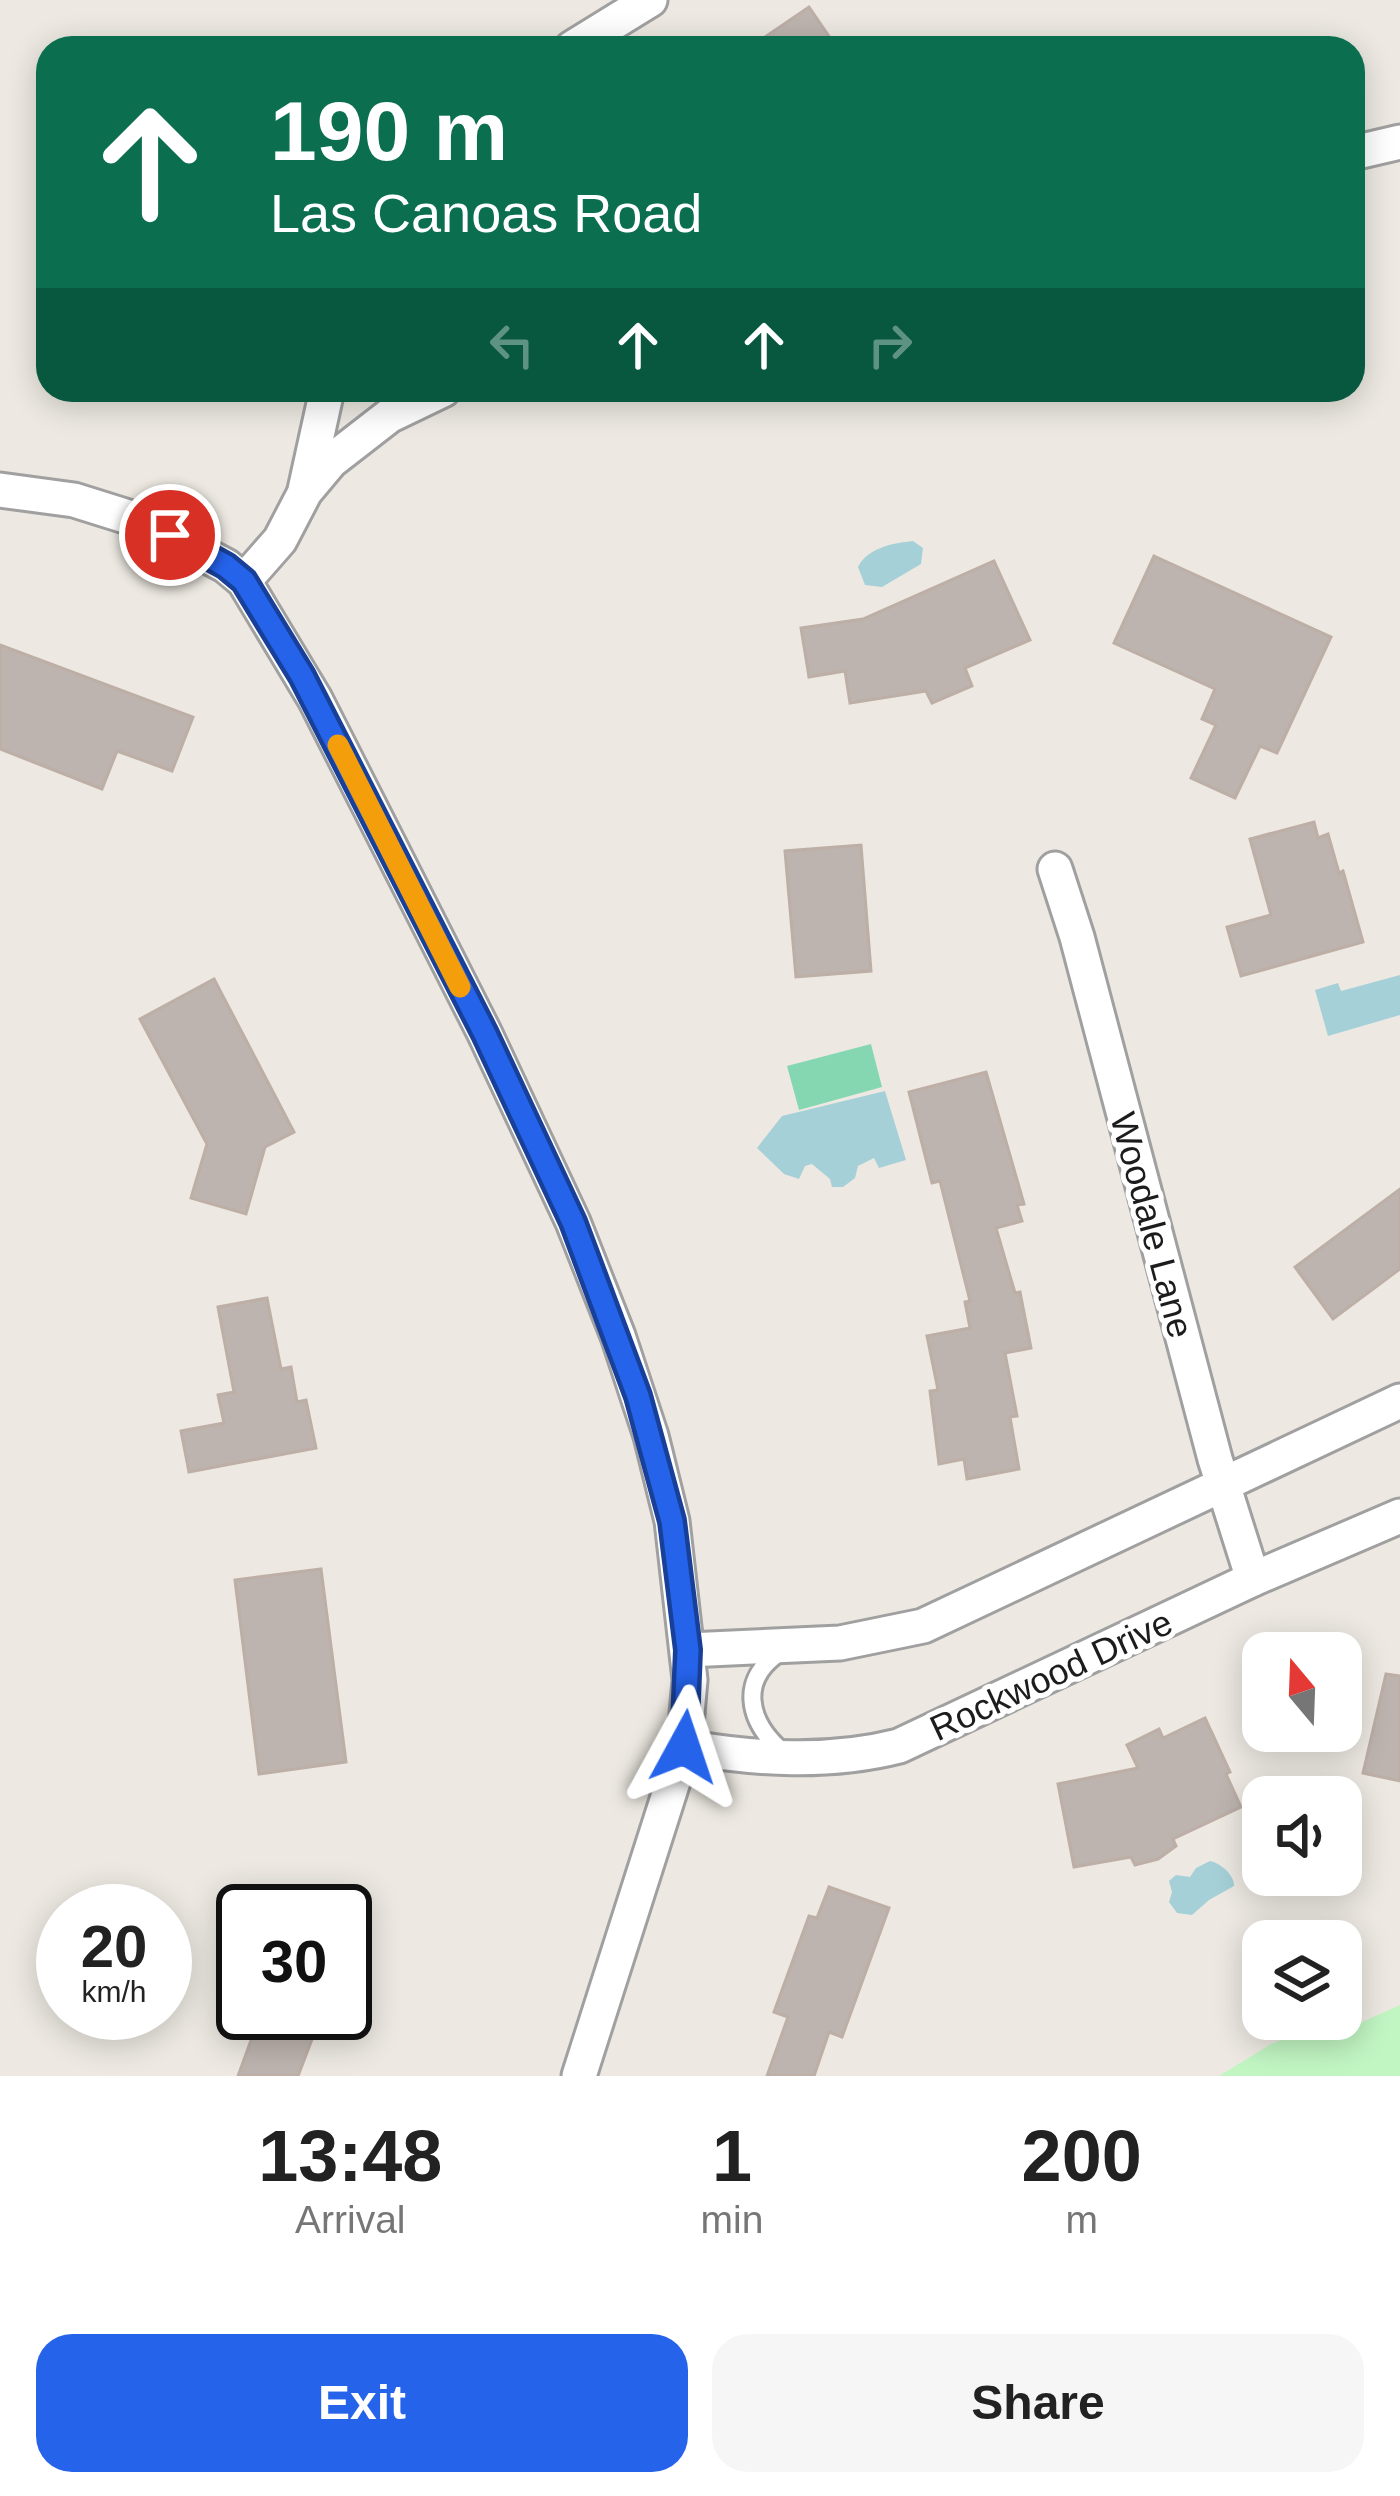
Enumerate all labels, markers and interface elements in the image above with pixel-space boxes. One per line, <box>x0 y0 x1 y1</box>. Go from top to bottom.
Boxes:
icon: ahead <box>72 84 228 240</box>
text: 190 m <box>270 84 508 178</box>
text: Las Canoas Road <box>270 183 702 243</box>
icon: left <box>479 312 545 378</box>
icon: ahead <box>605 312 671 378</box>
icon: ahead <box>731 312 797 378</box>
icon: right <box>857 312 923 378</box>
pin <box>119 484 221 586</box>
icon: arrive <box>137 502 203 568</box>
street label: Woodale Lane <box>1102 1108 1202 1342</box>
street label: Rockwood Drive <box>924 1601 1178 1749</box>
north arrow <box>1242 1632 1362 1752</box>
map controls <box>1242 1632 1362 2040</box>
position arrow <box>621 1684 747 1810</box>
button: sound <box>1242 1776 1362 1896</box>
speed limit sign: 30 <box>216 1884 372 2040</box>
text: 20 <box>81 1913 147 1980</box>
button: layers <box>1242 1920 1362 2040</box>
text: km/h <box>81 1975 147 2008</box>
text: 13:48 <box>258 2116 442 2196</box>
text: 1 <box>712 2116 752 2196</box>
text: 200 <box>1022 2116 1142 2196</box>
text: Arrival <box>295 2198 406 2241</box>
text: min <box>701 2198 763 2241</box>
text: m <box>1065 2198 1098 2241</box>
button: Exit <box>36 2334 688 2472</box>
button: Share <box>712 2334 1364 2472</box>

